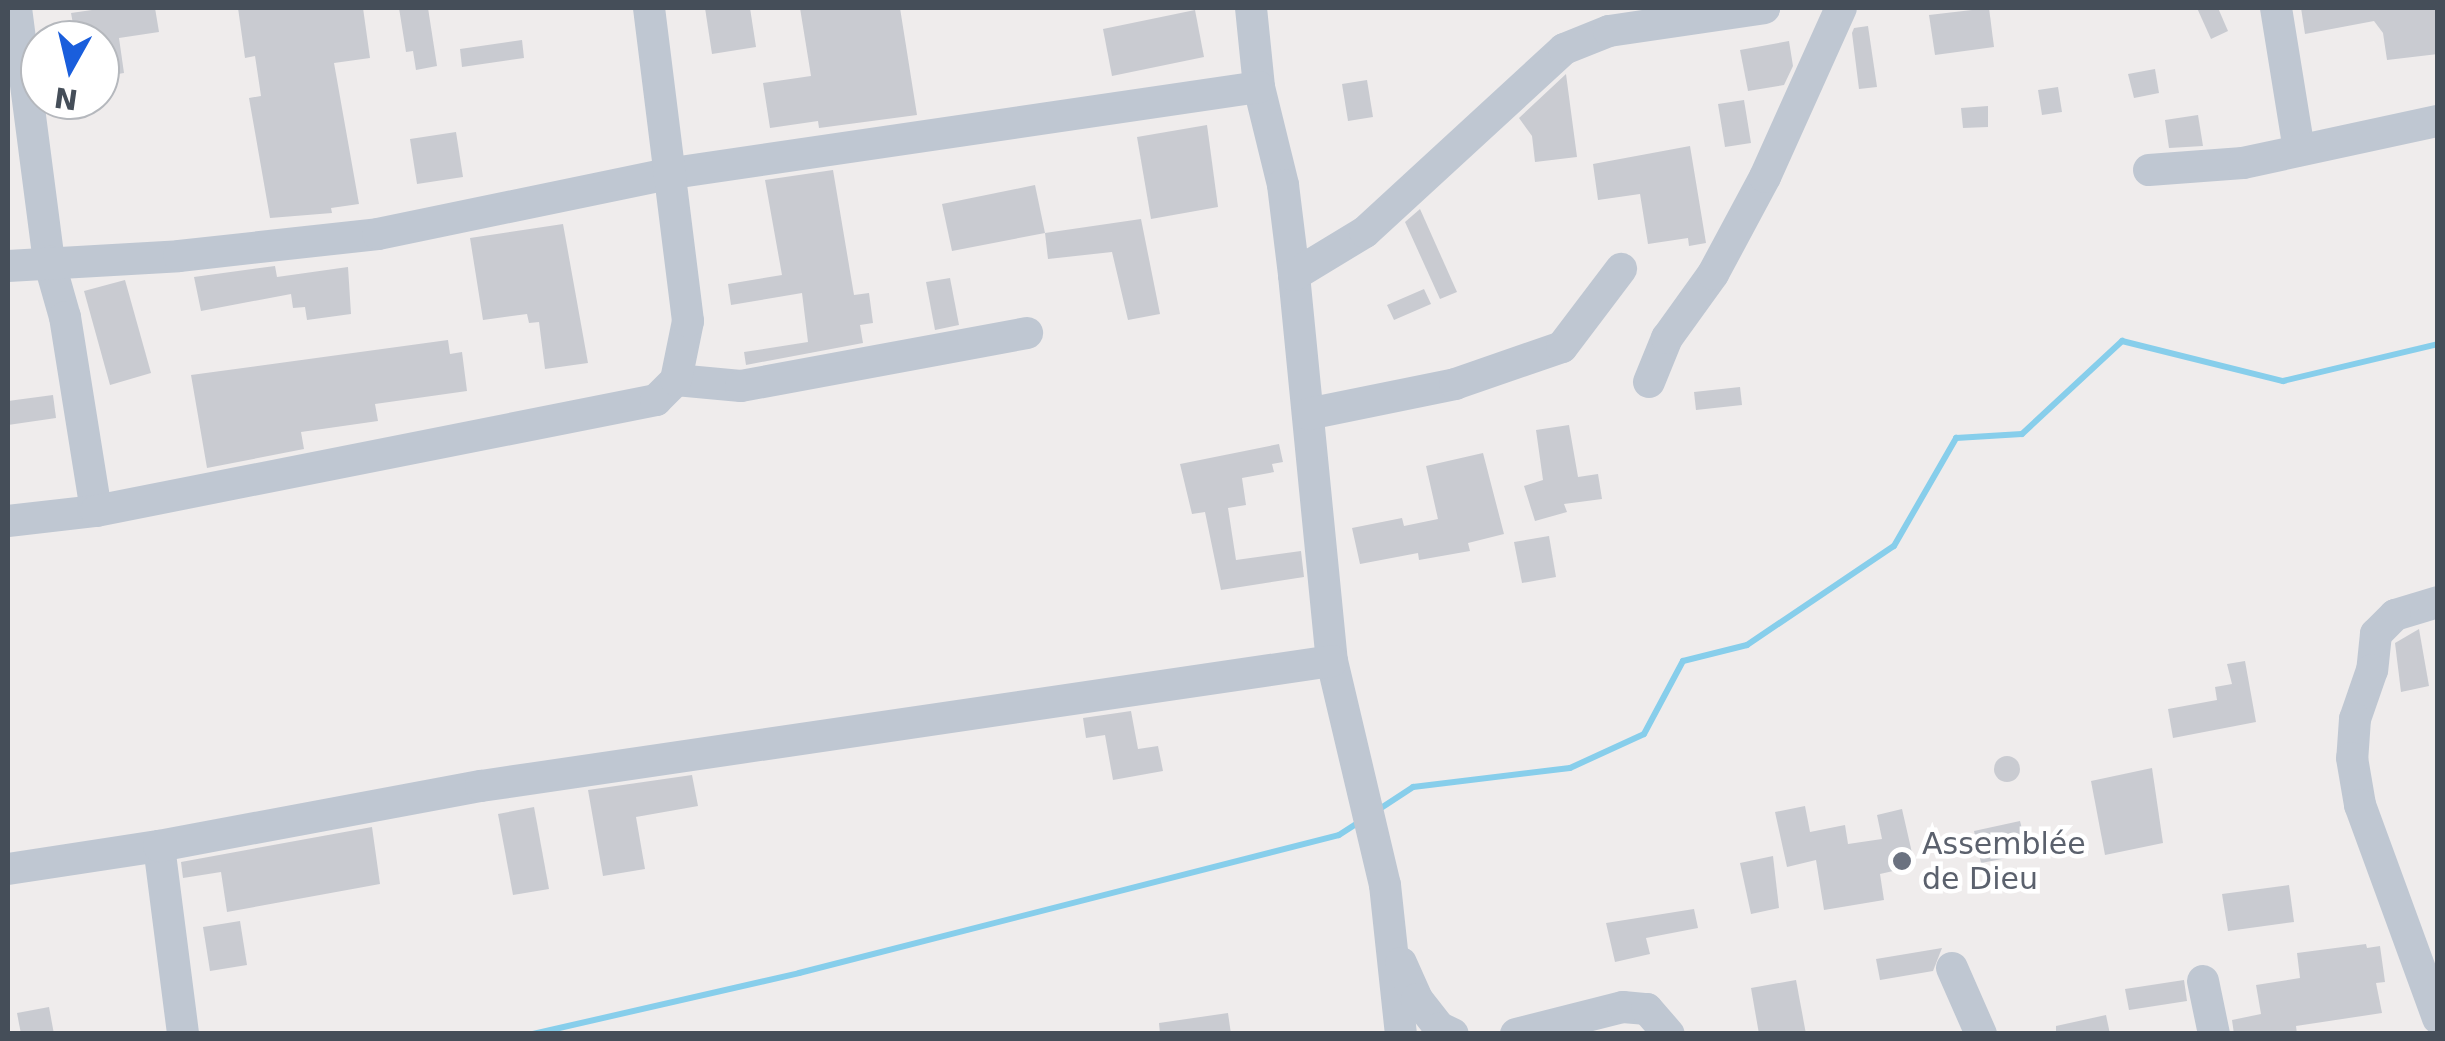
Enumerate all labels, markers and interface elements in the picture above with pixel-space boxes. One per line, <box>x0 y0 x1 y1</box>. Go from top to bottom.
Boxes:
north arrow <box>20 20 120 120</box>
text: N <box>52 80 80 116</box>
place label: Assemblée de Dieu <box>1922 826 2086 896</box>
marker: Assemblée de Dieu <box>1891 850 1913 872</box>

